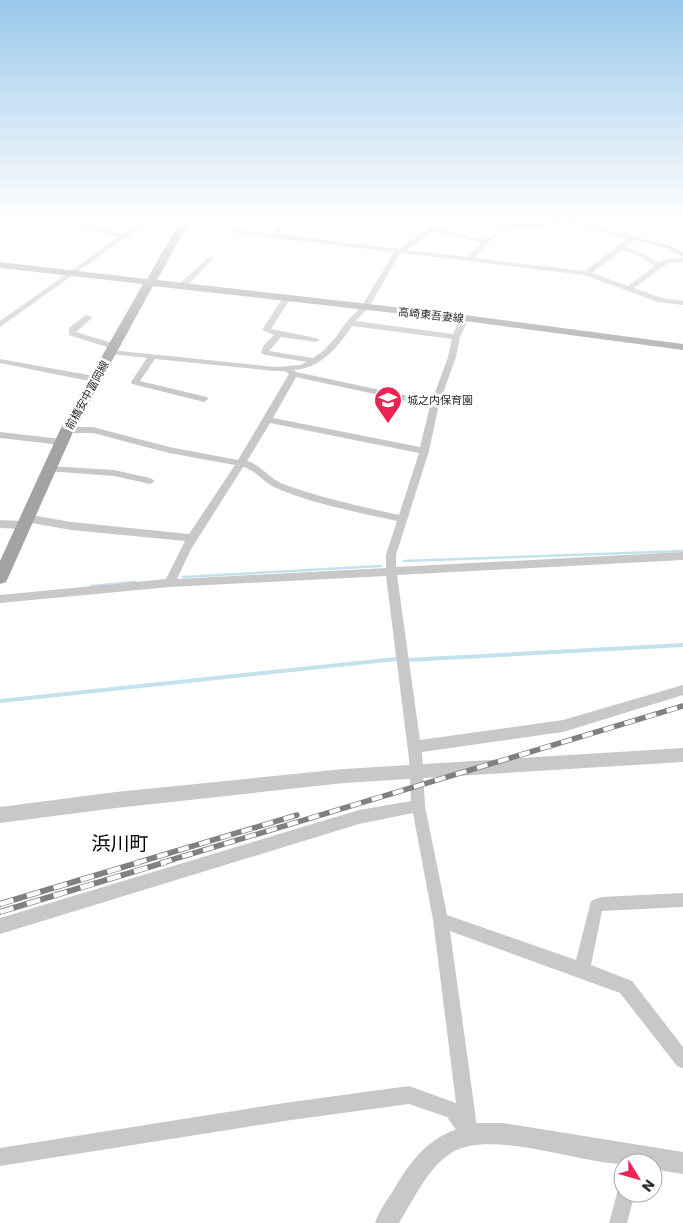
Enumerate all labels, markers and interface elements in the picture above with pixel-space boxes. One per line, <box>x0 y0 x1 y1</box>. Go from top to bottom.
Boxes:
street label: 高崎東吾妻線 <box>397 304 465 326</box>
street label: 前橋安中富岡線 <box>61 357 113 433</box>
school or university icon: 城之内保育園 <box>373 385 403 424</box>
place label: 城之内保育園 <box>407 392 473 408</box>
district label: 浜川町 <box>91 830 149 857</box>
north arrow <box>613 1153 663 1203</box>
text: N <box>637 1176 660 1196</box>

